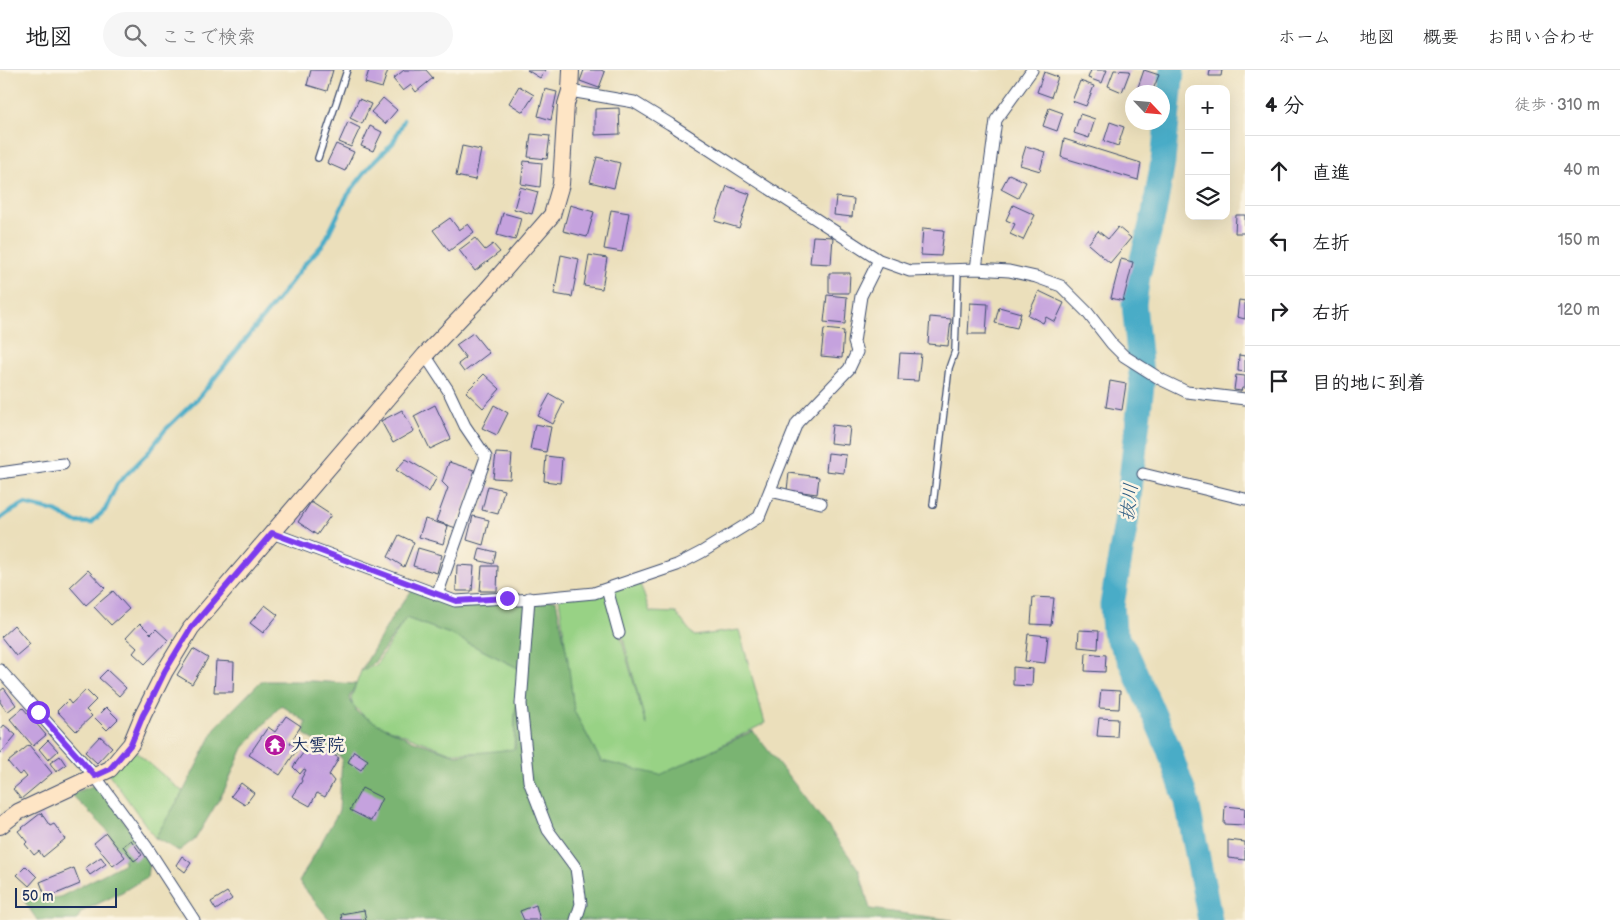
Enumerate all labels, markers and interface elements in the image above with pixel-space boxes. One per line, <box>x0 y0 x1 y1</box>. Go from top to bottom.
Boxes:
search box <box>103 12 453 57</box>
icon: search <box>121 21 149 49</box>
text: 地図 <box>25 23 73 52</box>
text: ここで検索 <box>161 26 256 49</box>
text: ホーム <box>1278 27 1331 48</box>
text: 地図 <box>1359 27 1395 48</box>
text: 概要 <box>1423 27 1459 48</box>
text: お問い合わせ <box>1487 27 1595 48</box>
north arrow <box>1125 85 1170 130</box>
map controls <box>1185 85 1230 220</box>
button: + <box>1185 85 1230 130</box>
text: 4 分 <box>1265 93 1304 118</box>
text: 徒歩 · 310 m <box>1515 96 1600 115</box>
button: − <box>1185 130 1230 175</box>
icon: ahead <box>1265 157 1293 185</box>
text: 40 m <box>1563 161 1600 180</box>
text: 直進 <box>1312 162 1350 185</box>
button: layers <box>1185 175 1230 220</box>
icon: left <box>1265 227 1293 255</box>
text: 150 m <box>1558 231 1600 250</box>
text: 左折 <box>1312 232 1350 255</box>
icon: right <box>1265 297 1293 325</box>
text: 120 m <box>1557 301 1600 320</box>
text: 右折 <box>1312 302 1350 325</box>
icon: arrive <box>1265 367 1293 395</box>
text: 目的地に到着 <box>1312 372 1426 395</box>
water label: 抜川 <box>1116 482 1143 522</box>
route end <box>496 587 519 610</box>
route start <box>27 701 50 724</box>
temple icon: 大雲院 <box>263 733 287 757</box>
place label: 大雲院 <box>291 735 345 756</box>
scale bar <box>15 885 118 908</box>
text: 50 m <box>22 888 54 905</box>

